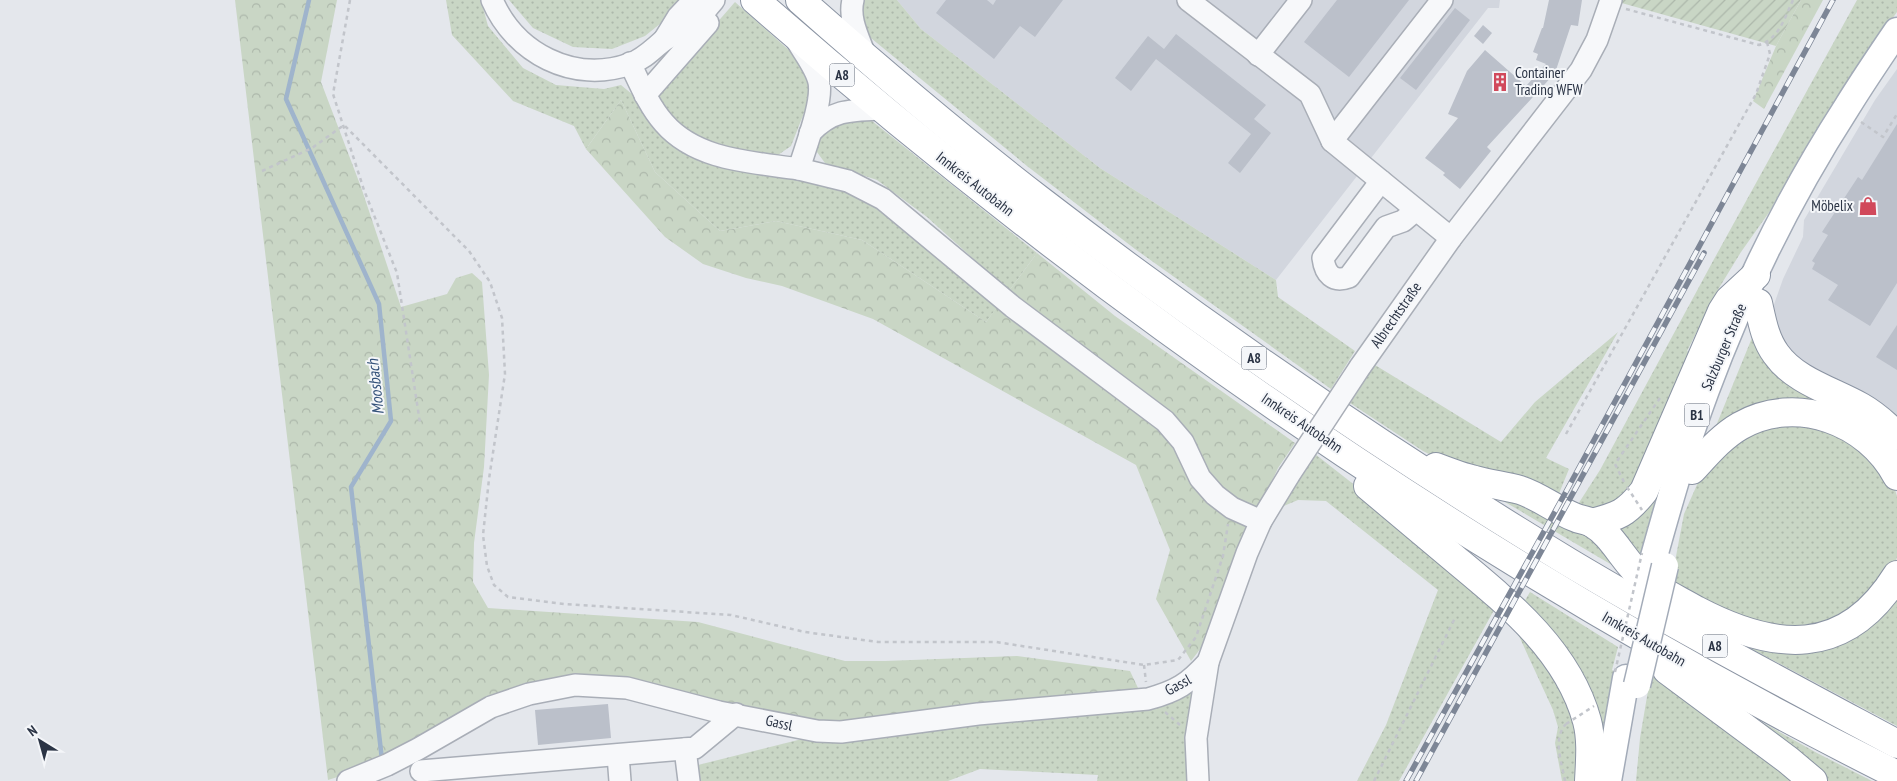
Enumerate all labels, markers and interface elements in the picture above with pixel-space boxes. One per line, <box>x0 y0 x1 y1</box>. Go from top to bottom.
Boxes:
place label: Container Trading WFW <box>1515 63 1583 99</box>
road number: A8 <box>830 64 854 86</box>
building icon: Container Trading WFW <box>1489 71 1511 93</box>
street label: Innkreis Autobahn <box>933 147 1018 220</box>
shop icon: Möbelix <box>1857 195 1879 217</box>
place label: Möbelix <box>1811 196 1853 215</box>
street label: Albrechtstraße <box>1366 278 1425 351</box>
street label: Salzburger Straße <box>1697 300 1750 393</box>
road number: A8 <box>1242 346 1266 369</box>
water label: Moosbach <box>362 357 388 416</box>
street label: Innkreis Autobahn <box>1258 389 1346 457</box>
road number: B1 <box>1684 404 1710 426</box>
street label: Innkreis Autobahn <box>1599 607 1690 670</box>
road number: A8 <box>1702 634 1728 658</box>
street label: Gassl <box>1161 669 1195 699</box>
street label: Gassl <box>764 710 795 735</box>
north arrow <box>15 716 65 766</box>
text: N <box>24 721 41 740</box>

